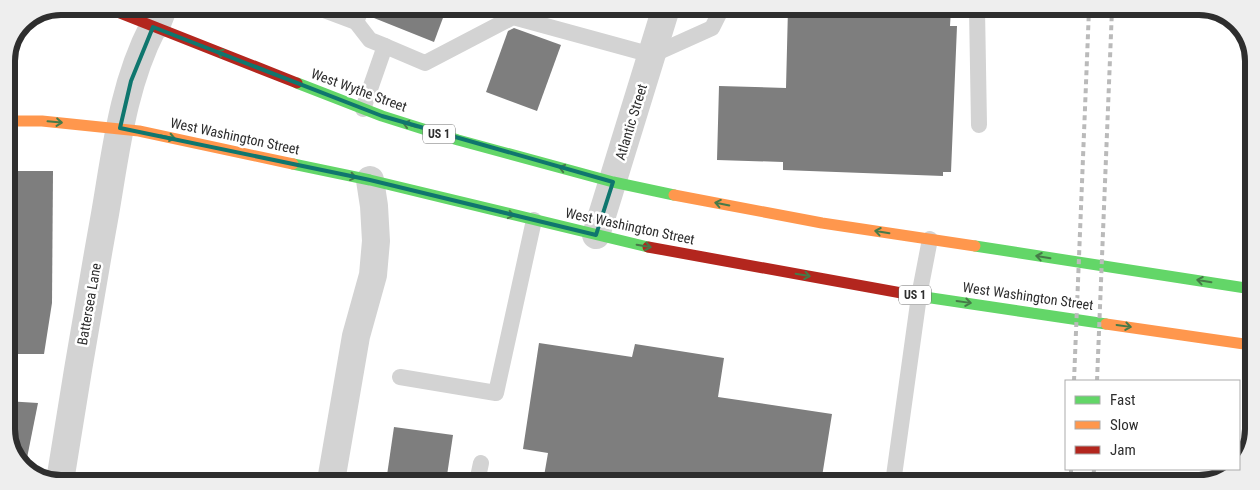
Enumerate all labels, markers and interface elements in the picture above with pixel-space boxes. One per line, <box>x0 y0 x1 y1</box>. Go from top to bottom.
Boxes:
one-way arrow <box>217 49 232 59</box>
street label: West Wythe Street <box>309 65 409 115</box>
street label: Atlantic Street <box>612 82 650 162</box>
street label: West Washington Street <box>169 114 301 158</box>
one-way arrow <box>47 118 63 127</box>
one-way arrow <box>402 119 418 129</box>
road number: US 1 <box>423 125 455 144</box>
one-way arrow <box>159 133 175 142</box>
one-way arrow <box>558 164 574 174</box>
one-way arrow <box>340 172 356 181</box>
one-way arrow <box>715 199 731 209</box>
street label: West Washington Street <box>564 204 696 248</box>
one-way arrow <box>498 210 514 219</box>
one-way arrow <box>875 227 891 237</box>
one-way arrow <box>635 242 651 252</box>
one-way arrow <box>1035 251 1051 261</box>
street label: Battersea Lane <box>74 261 104 346</box>
one-way arrow <box>795 270 811 280</box>
one-way arrow <box>1196 276 1212 286</box>
street label: West Washington Street <box>962 279 1094 313</box>
road number: US 1 <box>899 286 931 304</box>
one-way arrow <box>955 297 971 307</box>
one-way arrow <box>1116 321 1132 331</box>
legend <box>1065 380 1240 470</box>
text: Fast <box>1110 391 1135 409</box>
text: Slow <box>1110 416 1139 434</box>
text: Jam <box>1110 441 1136 459</box>

